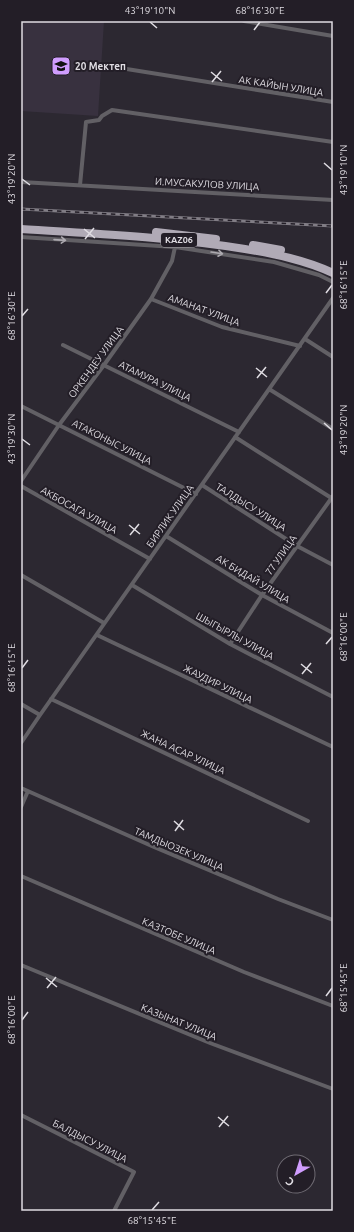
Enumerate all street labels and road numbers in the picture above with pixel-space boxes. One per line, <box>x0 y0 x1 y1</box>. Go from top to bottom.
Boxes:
street label: АК КАЙЫН УЛИЦА <box>238 74 325 98</box>
street label: И.МУСАКУЛОВ УЛИЦА <box>155 176 260 192</box>
road number: KАZ06 <box>161 233 197 247</box>
street label: АМАНАТ УЛИЦА <box>167 292 242 328</box>
street label: ОРКЕНДЕУ УЛИЦА <box>66 324 126 400</box>
street label: АТАМУРА УЛИЦА <box>117 359 193 404</box>
street label: АТАКОНЫС УЛИЦА <box>70 417 154 467</box>
street label: ТАЛДЫСУ УЛИЦА <box>214 481 289 533</box>
street label: БИРЛИК УЛИЦА <box>144 482 196 550</box>
street label: АКБОСАГА УЛИЦА <box>39 484 120 536</box>
street label: 77 УЛИЦА <box>263 532 299 577</box>
street label: АК БИДАЙ УЛИЦА <box>214 553 292 606</box>
street label: ШЫГЫРЛЫ УЛИЦА <box>194 610 276 662</box>
street label: ЖАУДИР УЛИЦА <box>182 663 255 706</box>
street label: ЖАНА АСАР УЛИЦА <box>139 728 227 777</box>
street label: ТАМДЫОЗЕК УЛИЦА <box>133 825 226 873</box>
street label: КАЗТОБЕ УЛИЦА <box>141 916 218 957</box>
street label: КАЗЫНАТ УЛИЦА <box>139 1002 219 1042</box>
street label: БАЛДЫСУ УЛИЦА <box>51 1117 130 1165</box>

